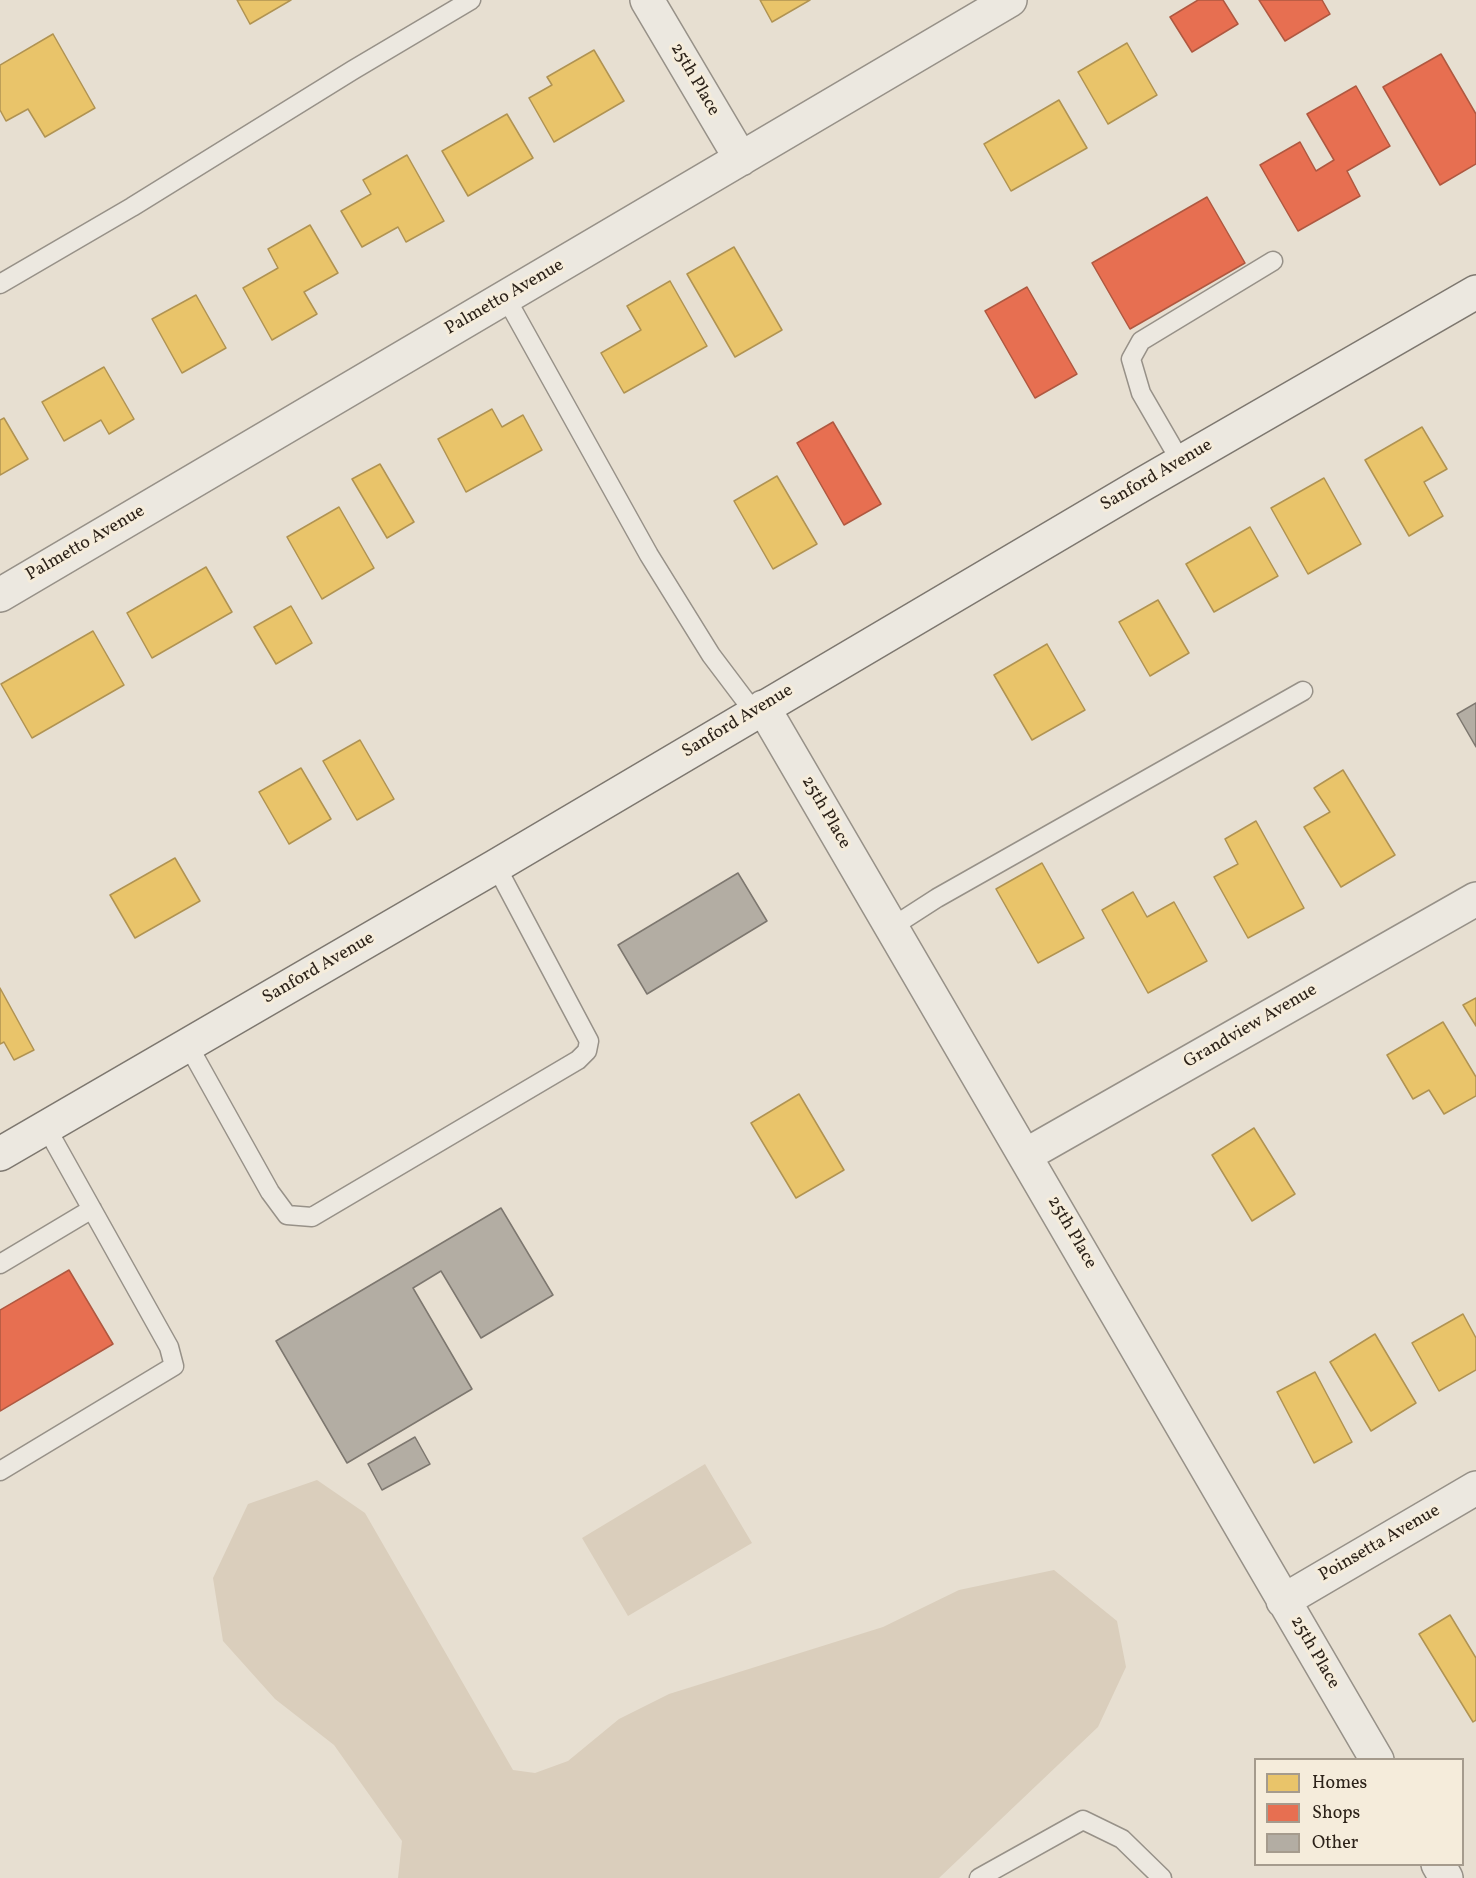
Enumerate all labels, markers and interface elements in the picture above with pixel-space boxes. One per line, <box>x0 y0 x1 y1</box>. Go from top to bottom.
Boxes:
street label: 25th Place <box>665 40 723 120</box>
street label: Palmetto Avenue <box>442 255 568 341</box>
street label: Sanford Avenue <box>1097 435 1217 517</box>
street label: Palmetto Avenue <box>23 501 149 587</box>
street label: Sanford Avenue <box>679 680 797 764</box>
street label: 25th Place <box>796 773 854 853</box>
street label: Sanford Avenue <box>259 928 379 1010</box>
street label: Grandview Avenue <box>1181 980 1321 1074</box>
street label: 25th Place <box>1042 1193 1100 1273</box>
street label: Poinsetta Avenue <box>1316 1501 1444 1587</box>
street label: 25th Place <box>1285 1613 1343 1693</box>
legend <box>1254 1758 1464 1866</box>
text: Homes <box>1312 1771 1367 1796</box>
text: Shops <box>1312 1801 1360 1826</box>
text: Other <box>1312 1831 1358 1856</box>

